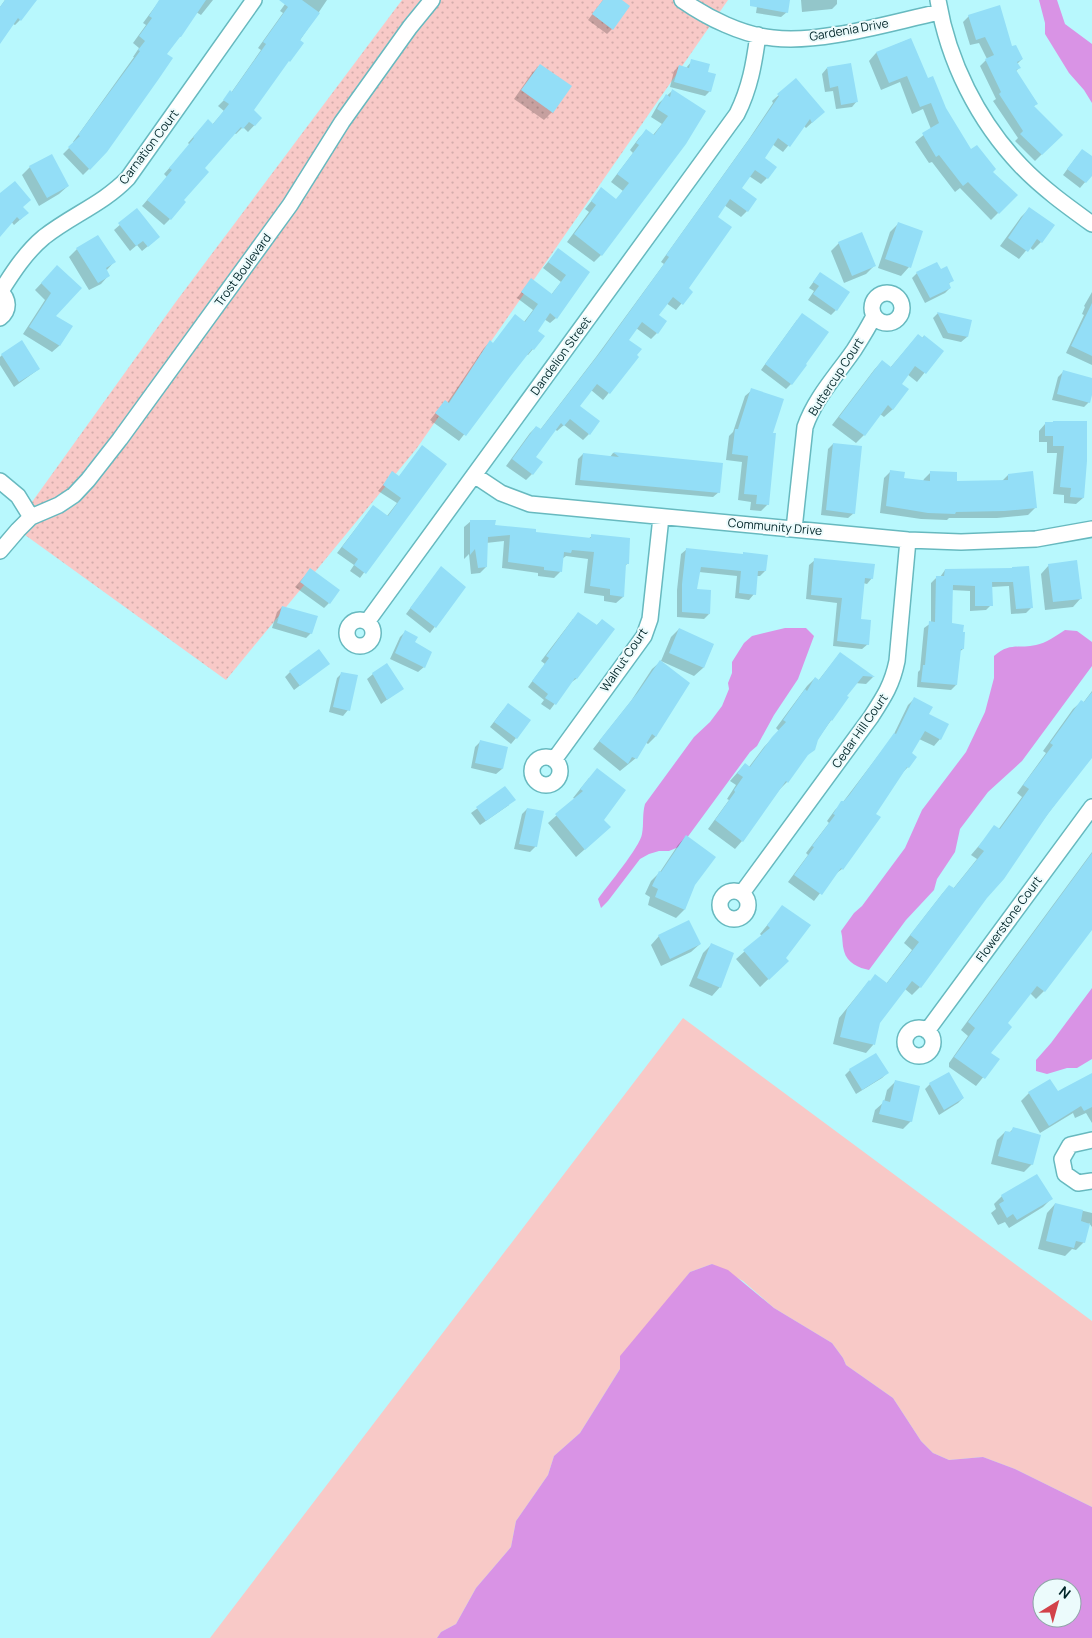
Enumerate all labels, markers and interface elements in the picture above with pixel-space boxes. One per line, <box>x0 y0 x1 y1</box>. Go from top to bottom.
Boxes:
street label: Gardenia Drive <box>808 14 890 45</box>
street label: Carnation Court <box>115 106 182 188</box>
street label: Trost Boulevard <box>210 230 275 310</box>
street label: Dandelion Street <box>526 313 595 398</box>
street label: Buttercup Court <box>804 334 867 419</box>
street label: Community Drive <box>727 514 823 539</box>
street label: Walnut Court <box>596 624 651 695</box>
street label: Cedar Hill Court <box>828 690 892 771</box>
street label: Flowerstone Court <box>972 872 1046 965</box>
north arrow <box>1032 1578 1082 1628</box>
text: N <box>1055 1582 1075 1603</box>

